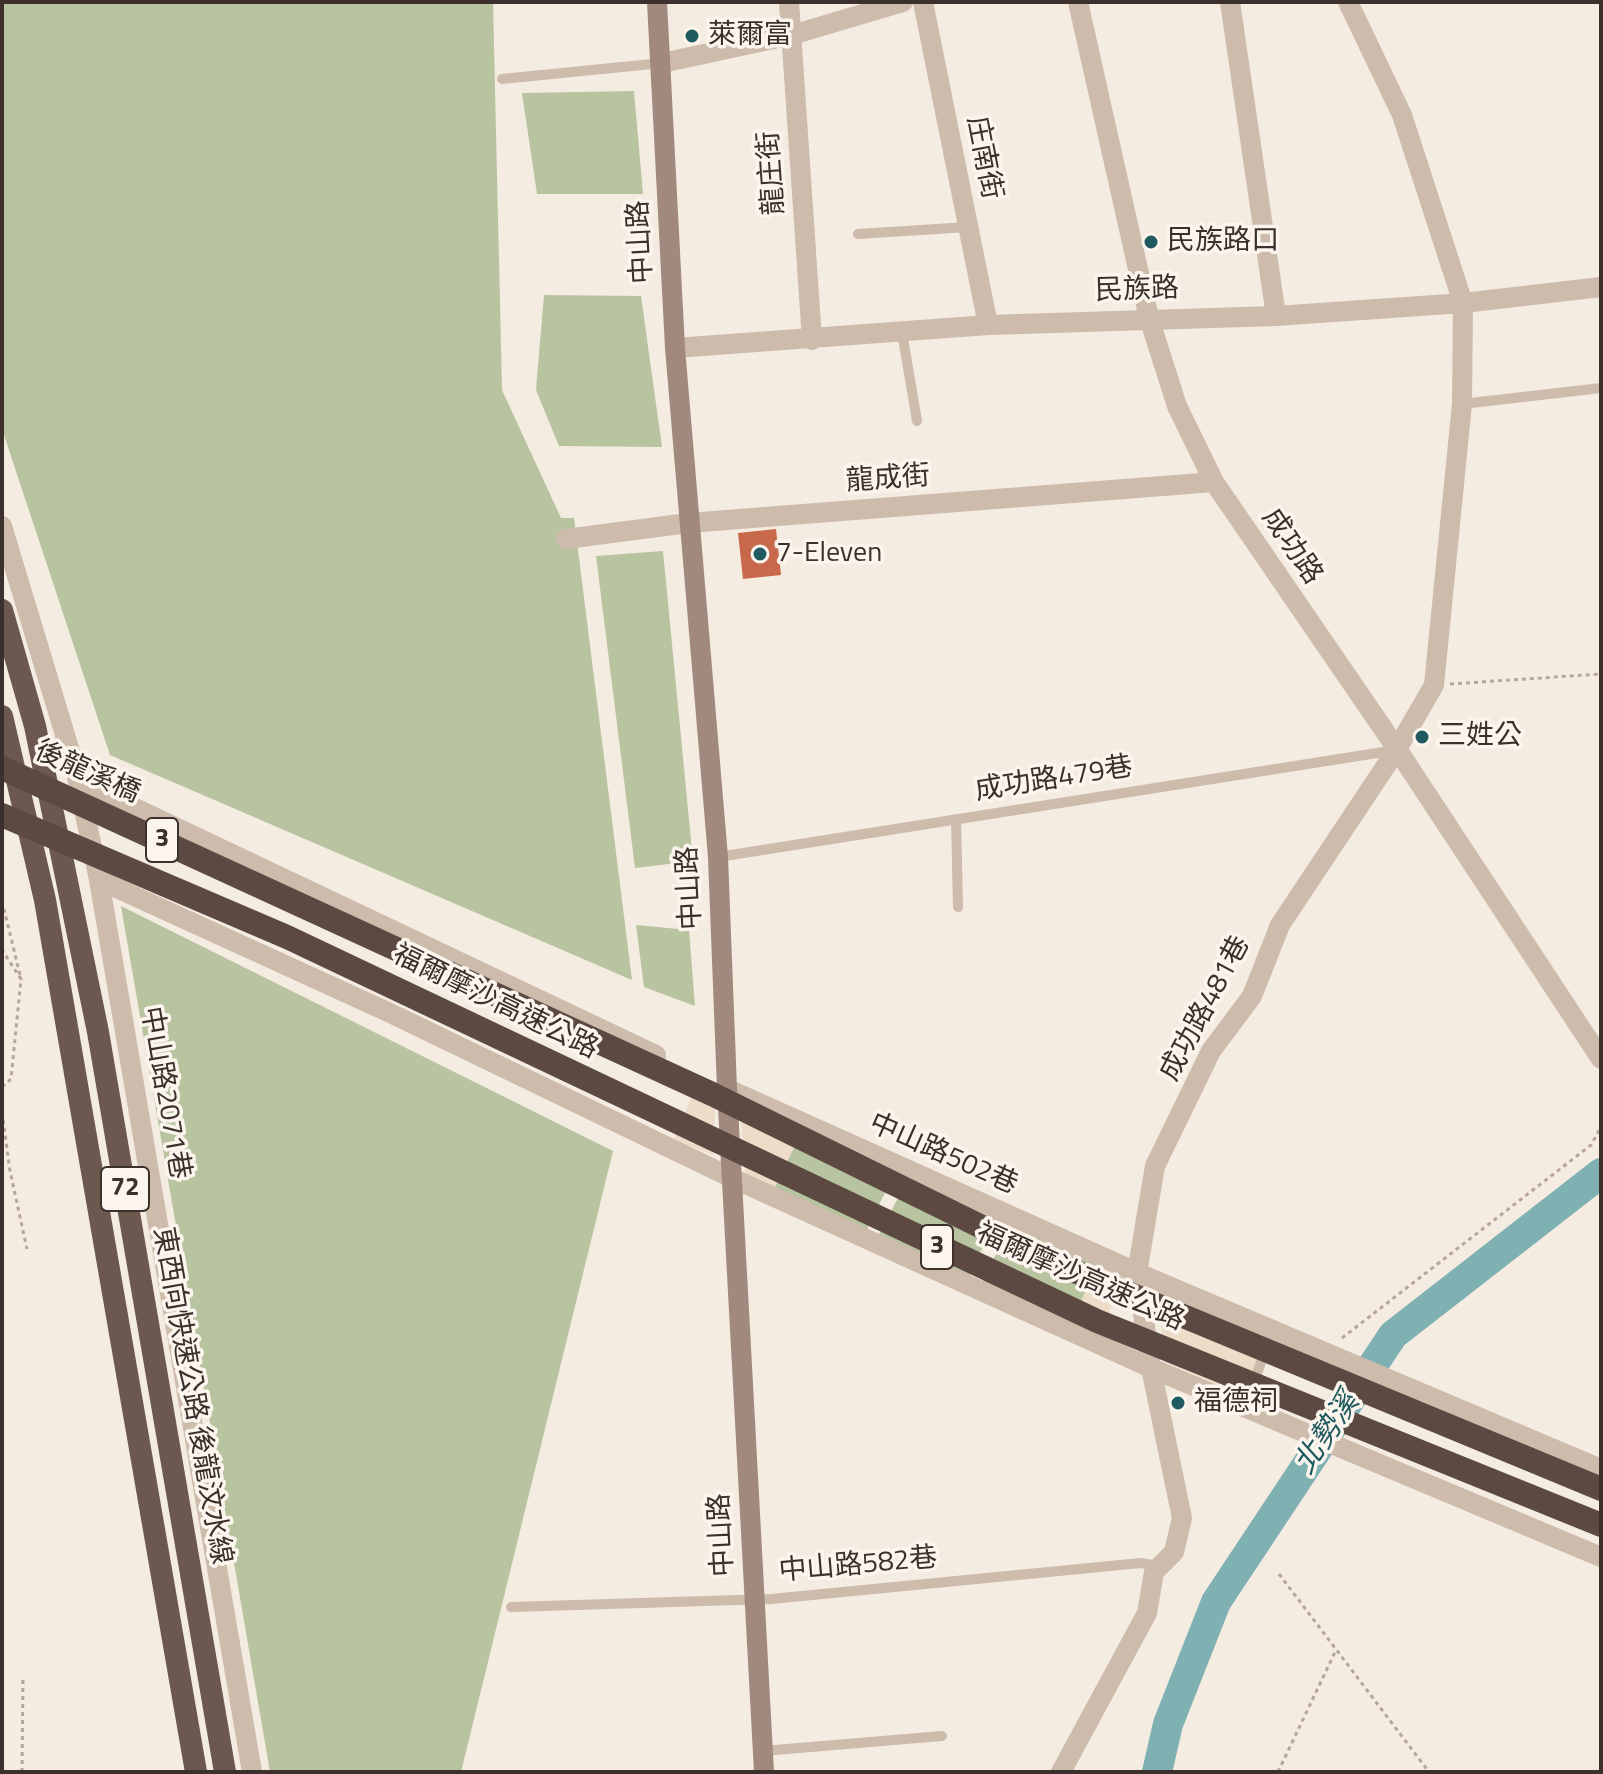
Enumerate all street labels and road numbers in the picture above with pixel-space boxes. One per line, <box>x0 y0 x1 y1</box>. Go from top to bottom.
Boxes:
street label: 庄南街 <box>958 114 1008 202</box>
street label: 龍庄街 <box>753 130 793 216</box>
street label: 中山路 <box>623 199 661 285</box>
street label: 民族路 <box>1094 273 1180 309</box>
street label: 龍成街 <box>845 460 931 500</box>
street label: 成功路 <box>1254 503 1328 591</box>
street label: 後龍溪橋 <box>29 735 145 811</box>
street label: 成功路479巷 <box>973 751 1135 809</box>
road number: 3 <box>146 818 178 862</box>
street label: 中山路 <box>672 845 710 931</box>
street label: 成功路481巷 <box>1154 931 1258 1087</box>
street label: 福爾摩沙高速公路 <box>387 939 603 1067</box>
street label: 中山路2071巷 <box>132 1004 196 1182</box>
street label: 中山路502巷 <box>864 1107 1022 1203</box>
road number: 72 <box>101 1167 149 1211</box>
street label: 福爾摩沙高速公路 <box>971 1217 1189 1339</box>
street label: 東西向快速公路 後龍汶水線 <box>145 1225 237 1567</box>
road number: 3 <box>921 1225 953 1269</box>
street label: 中山路 <box>704 1492 742 1578</box>
street label: 中山路582巷 <box>777 1542 939 1590</box>

